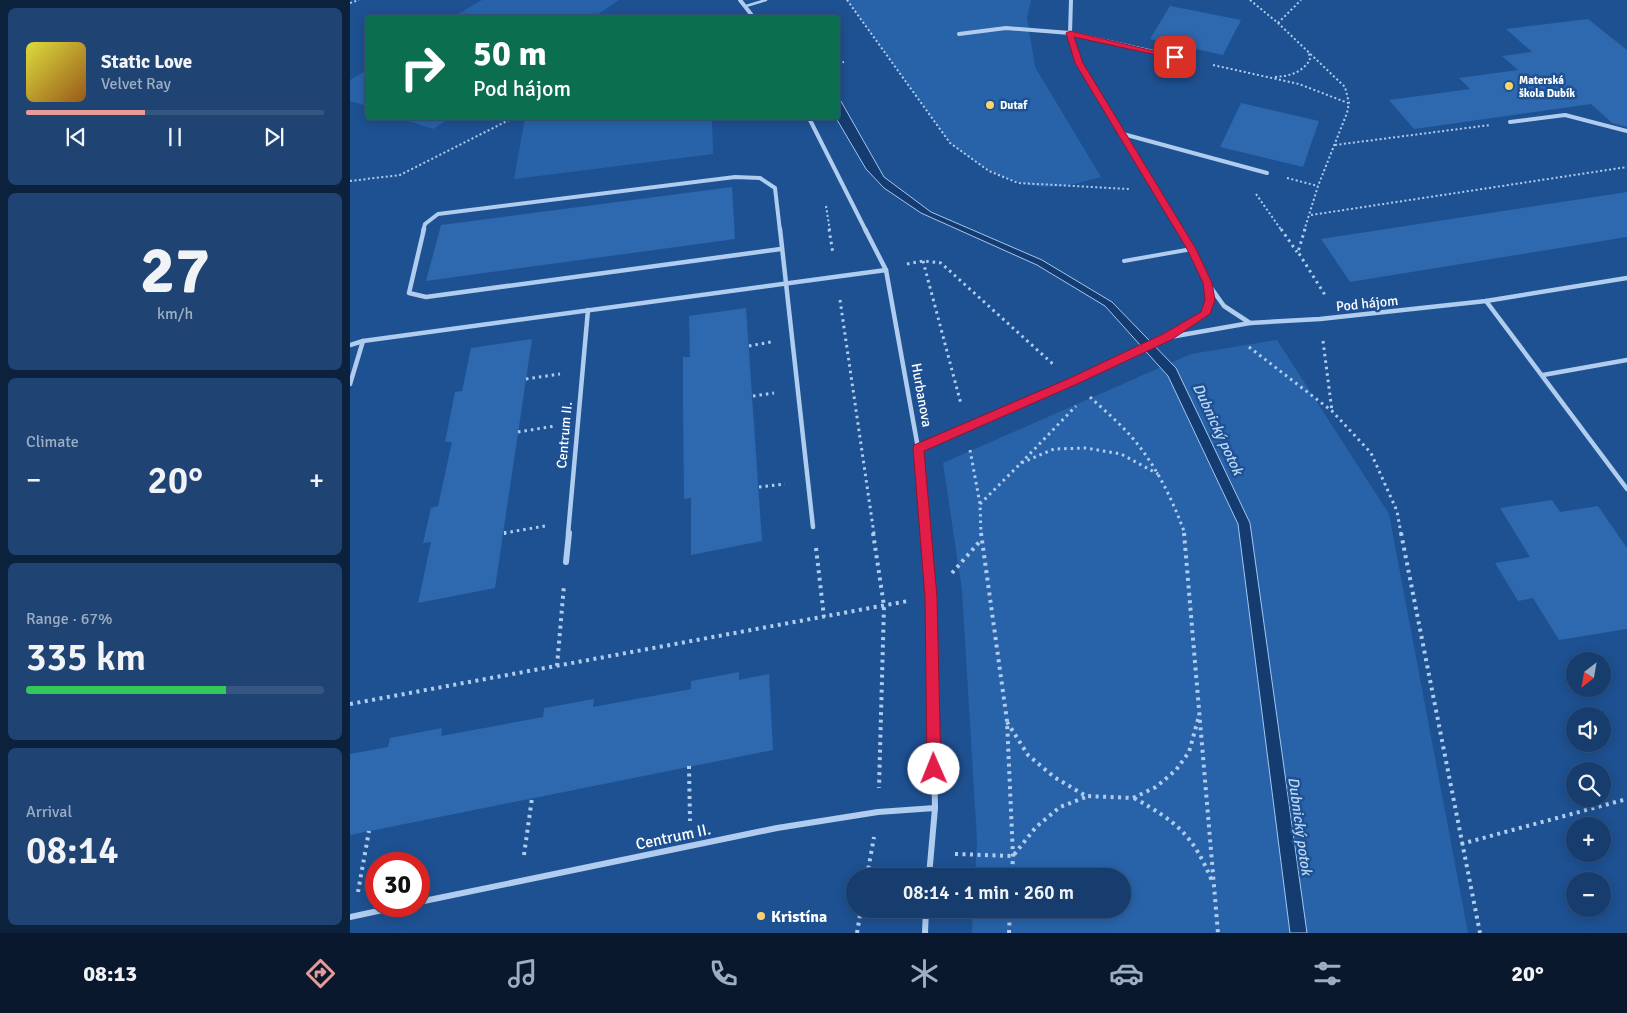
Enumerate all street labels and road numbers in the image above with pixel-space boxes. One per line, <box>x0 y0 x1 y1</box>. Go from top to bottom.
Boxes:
street label: Pod hájom <box>1335 292 1399 315</box>
street label: Hurbanova <box>907 362 936 429</box>
street label: Centrum II. <box>553 401 576 469</box>
street label: Centrum II. <box>634 819 713 855</box>

